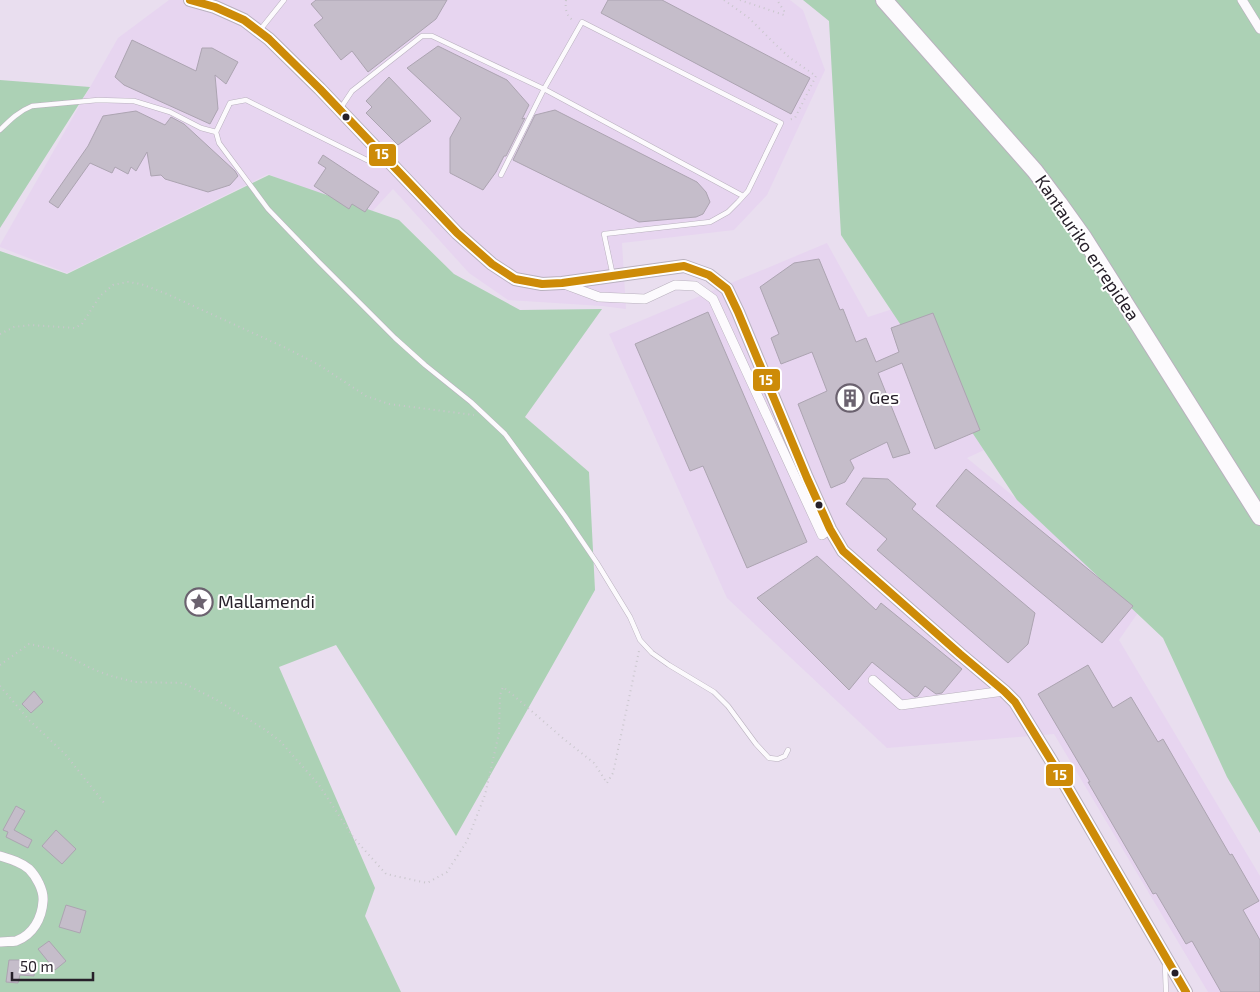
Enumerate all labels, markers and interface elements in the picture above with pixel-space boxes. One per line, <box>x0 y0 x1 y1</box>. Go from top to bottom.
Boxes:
unlabelled marker <box>341 112 351 122</box>
line badge: 15 <box>368 143 397 167</box>
text: 15 <box>375 145 389 162</box>
street label: Kantauriko errepidea <box>1031 170 1145 325</box>
line badge: 15 <box>752 368 781 392</box>
text: 15 <box>759 371 773 388</box>
building icon: Ges <box>835 383 865 413</box>
place label: Ges <box>869 386 899 408</box>
unlabelled marker <box>814 500 824 510</box>
place icon: Mallamendi <box>184 587 214 617</box>
place label: Mallamendi <box>218 590 315 612</box>
line badge: 15 <box>1045 763 1074 787</box>
text: 15 <box>1053 766 1067 783</box>
scale bar <box>12 950 94 982</box>
text: 50 m <box>20 957 54 975</box>
unlabelled marker <box>1170 968 1180 978</box>

